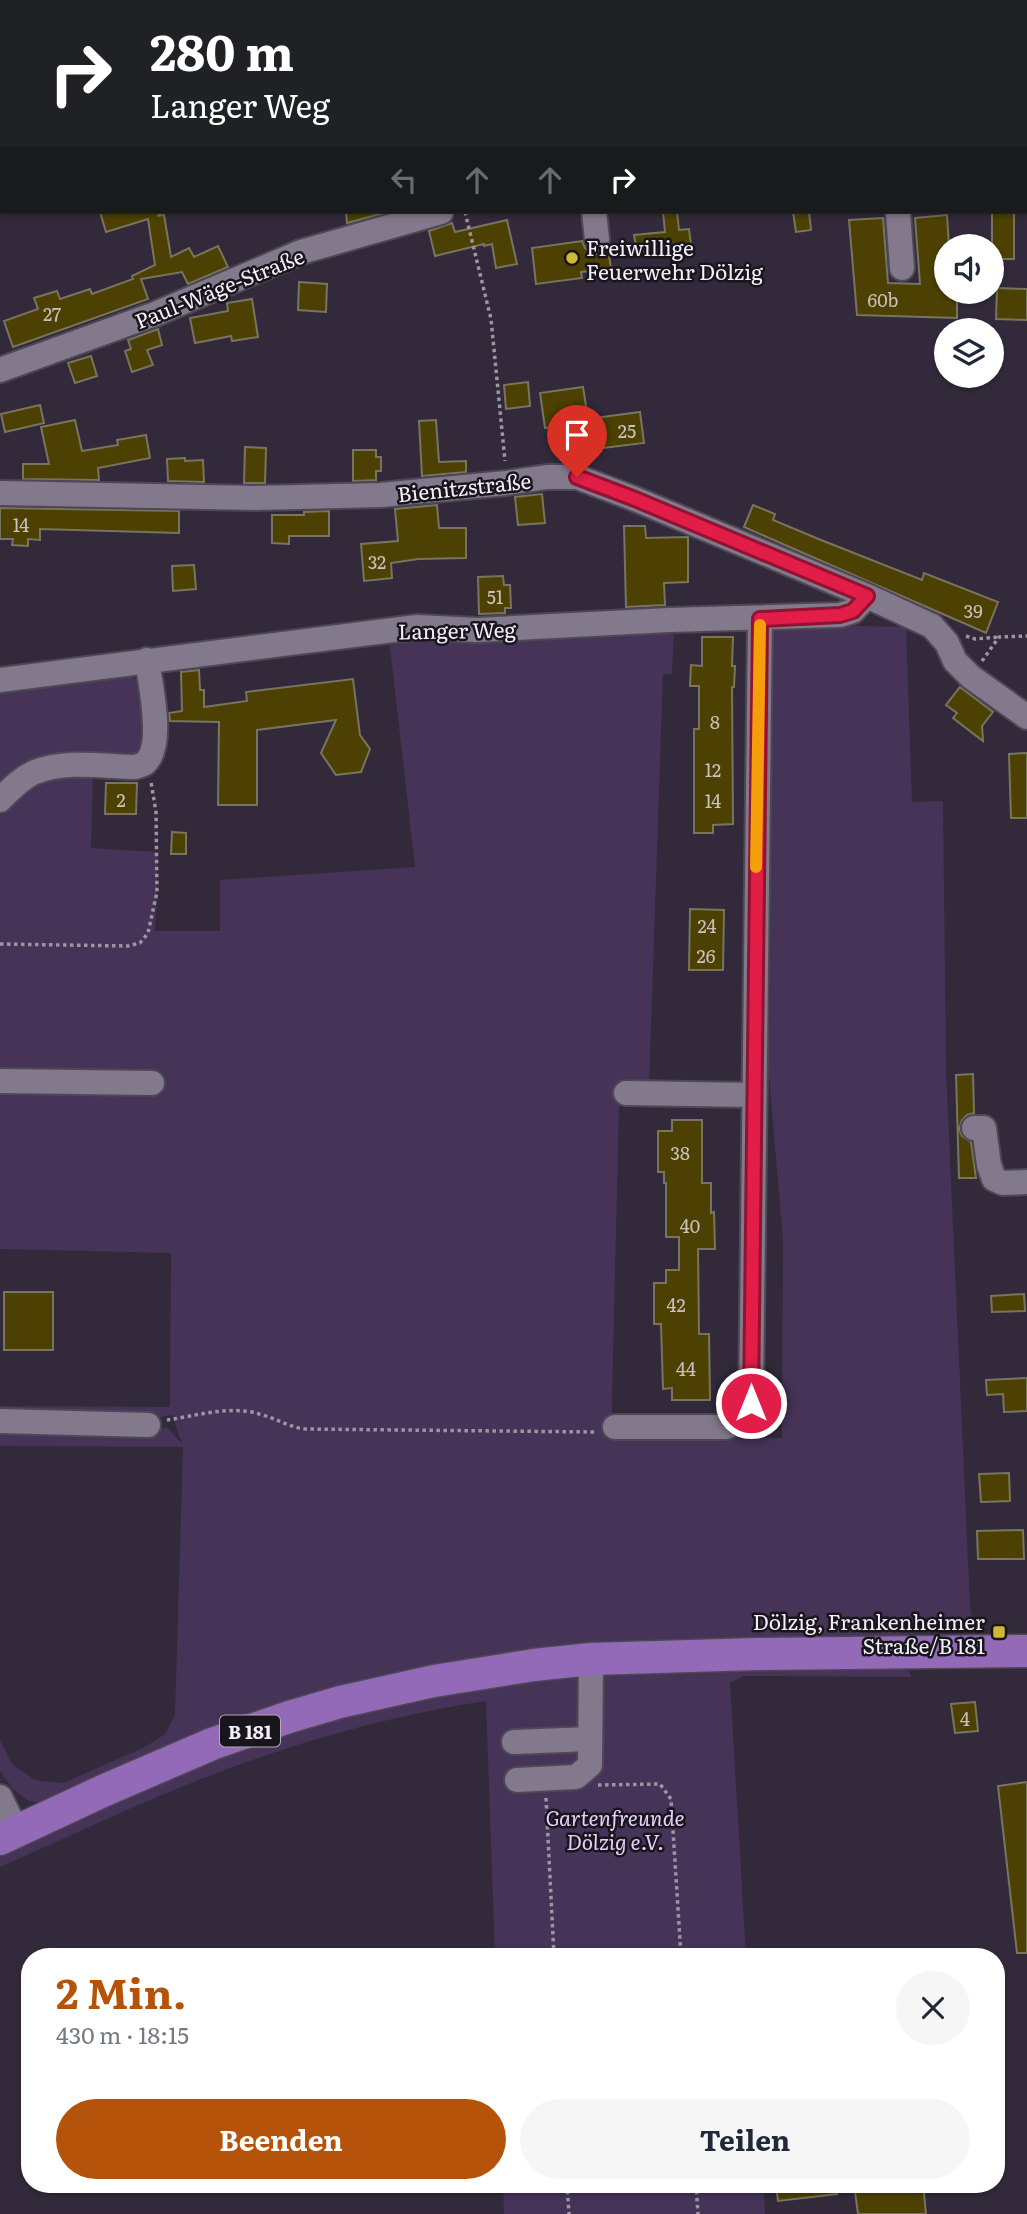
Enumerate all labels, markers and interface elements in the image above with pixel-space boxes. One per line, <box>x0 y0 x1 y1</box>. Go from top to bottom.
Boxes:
text: 280 m <box>150 13 294 86</box>
icon: right <box>35 28 126 119</box>
text: Langer Weg <box>150 80 330 128</box>
icon: left <box>385 161 423 199</box>
icon: ahead <box>458 161 496 199</box>
icon: ahead <box>531 161 569 199</box>
icon: right <box>604 161 642 199</box>
place label: Freiwillige Feuerwehr Dölzig <box>586 231 763 286</box>
map controls <box>934 234 1004 388</box>
button: sound <box>934 234 1004 304</box>
street label: Paul-Wäge-Straße <box>130 239 308 335</box>
marker: Freiwillige Feuerwehr Dölzig <box>564 250 580 266</box>
house number: 60b <box>868 286 899 313</box>
house number: 27 <box>43 300 61 327</box>
button: layers <box>934 318 1004 388</box>
pin <box>547 405 607 477</box>
icon: arrive <box>558 416 596 454</box>
house number: 25 <box>618 417 636 444</box>
street label: Bienitzstraße <box>396 464 532 508</box>
house number: 14 <box>13 511 29 538</box>
house number: 32 <box>368 548 386 575</box>
house number: 51 <box>487 583 503 610</box>
house number: 39 <box>963 597 983 624</box>
street label: Langer Weg <box>398 612 517 646</box>
house number: 8 <box>710 708 720 735</box>
house number: 12 <box>705 756 721 783</box>
house number: 2 <box>116 786 126 813</box>
house number: 14 <box>705 787 721 814</box>
house number: 24 <box>697 912 717 939</box>
house number: 26 <box>697 942 716 969</box>
house number: 38 <box>670 1139 690 1166</box>
house number: 40 <box>680 1212 700 1239</box>
house number: 42 <box>666 1291 686 1318</box>
house number: 44 <box>676 1355 696 1382</box>
position arrow <box>714 1366 788 1440</box>
place label: Dölzig, Frankenheimer Straße/B 181 <box>753 1605 985 1660</box>
marker: Dölzig, Frankenheimer Straße/B 181 <box>991 1624 1007 1640</box>
house number: 4 <box>960 1705 970 1732</box>
road number: B 181 <box>220 1716 280 1746</box>
park label: Gartenfreunde Dölzig e.V. <box>546 1801 684 1856</box>
text: 2 Min. <box>56 1960 187 2022</box>
button: close <box>896 1971 970 2045</box>
text: 430 m · 18:15 <box>56 2017 189 2051</box>
button: Beenden <box>56 2099 506 2179</box>
button: Teilen <box>520 2099 970 2179</box>

